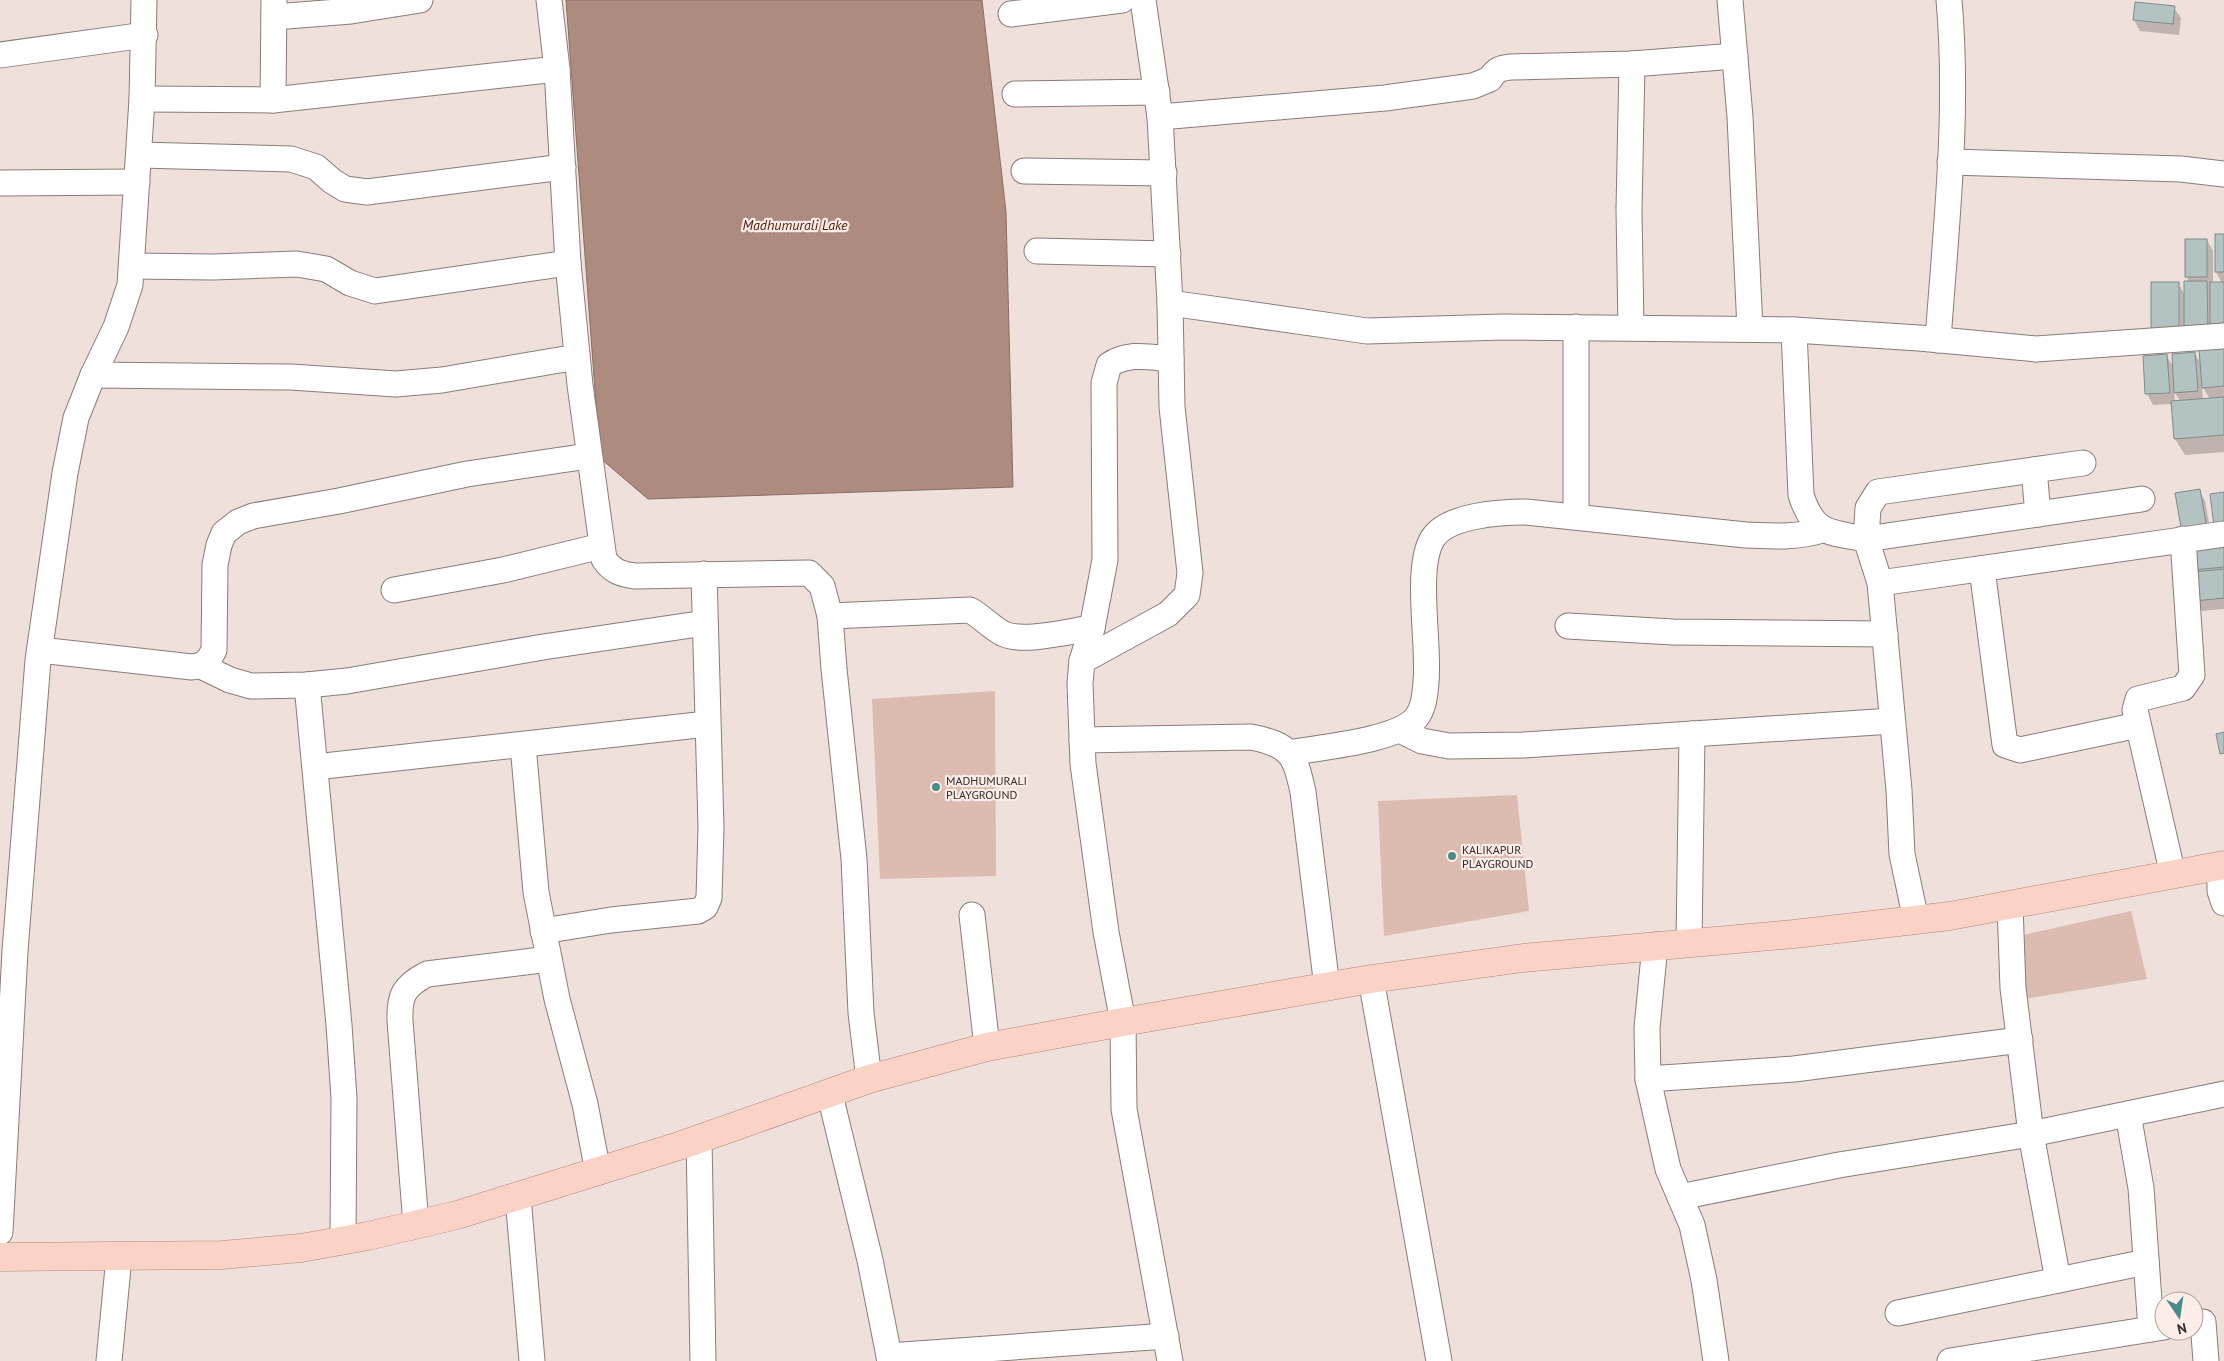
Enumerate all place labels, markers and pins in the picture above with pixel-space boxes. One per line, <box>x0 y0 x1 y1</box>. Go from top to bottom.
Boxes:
place label: MADHUMURALI PLAYGROUND <box>946 773 1027 802</box>
marker: MADHUMURALI PLAYGROUND <box>930 781 942 793</box>
place label: KALIKAPUR PLAYGROUND <box>1462 842 1533 871</box>
marker: KALIKAPUR PLAYGROUND <box>1446 850 1458 862</box>

